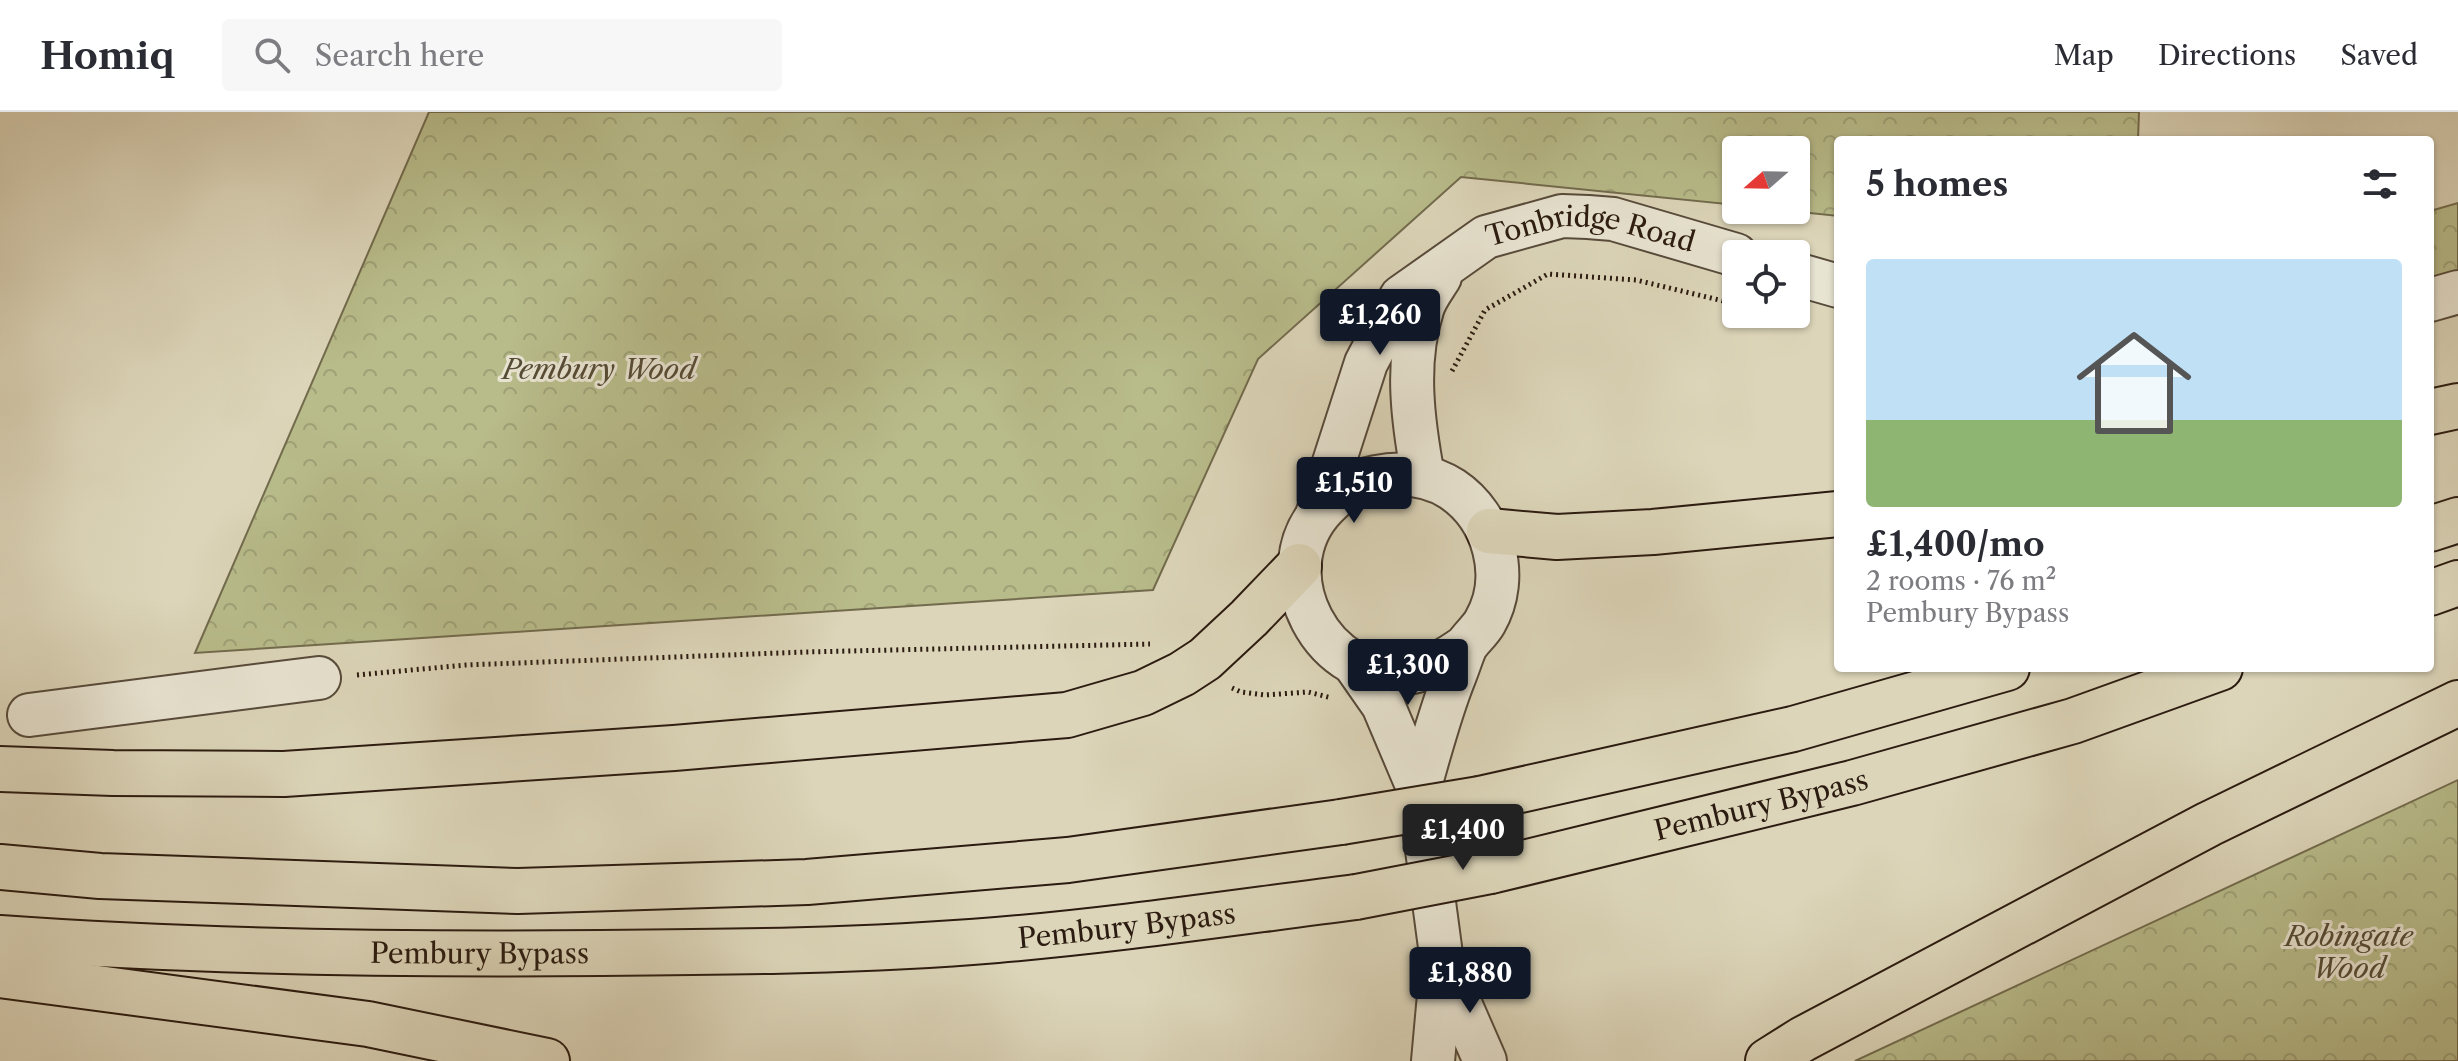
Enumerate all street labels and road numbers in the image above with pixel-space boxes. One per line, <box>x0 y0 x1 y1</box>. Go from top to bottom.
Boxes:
street label: Tonbridge Road <box>1482 199 1699 259</box>
street label: Pembury Bypass <box>1651 762 1872 848</box>
street label: Pembury Bypass <box>1016 896 1238 955</box>
street label: Pembury Bypass <box>370 936 589 971</box>

